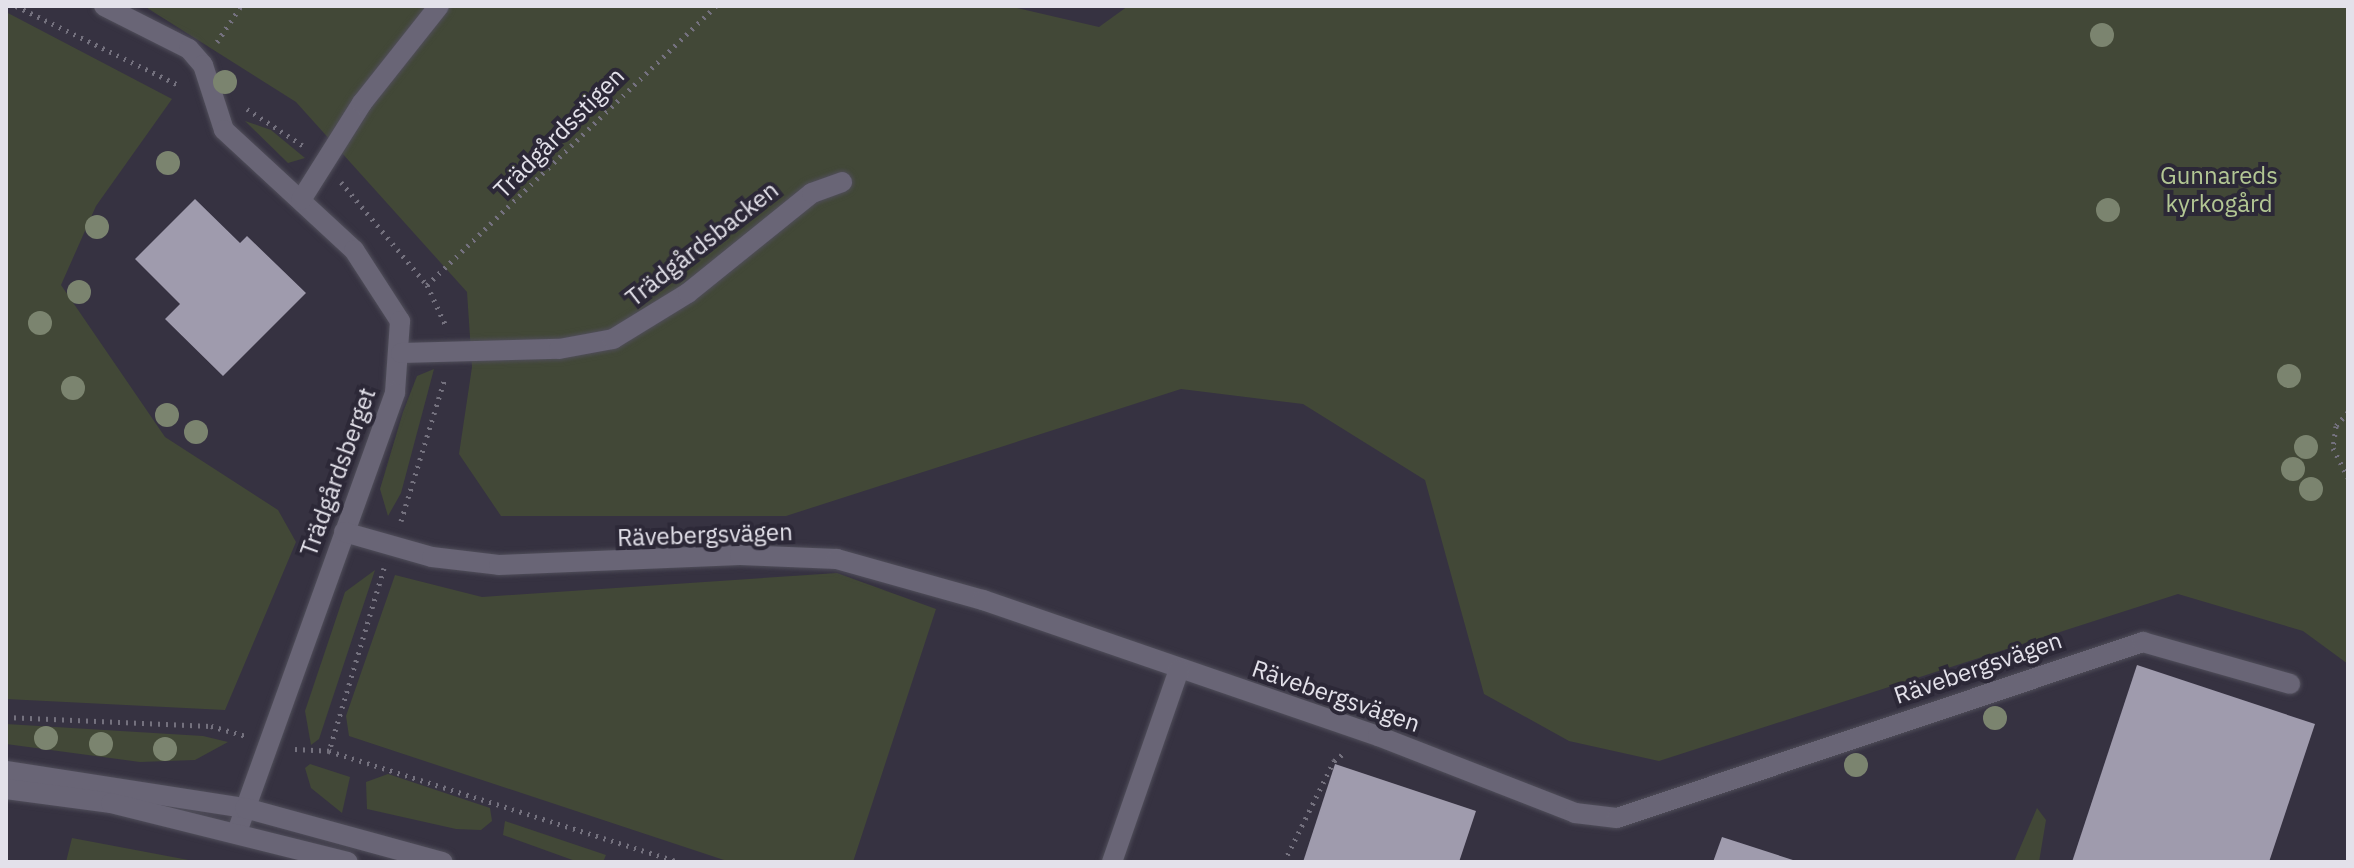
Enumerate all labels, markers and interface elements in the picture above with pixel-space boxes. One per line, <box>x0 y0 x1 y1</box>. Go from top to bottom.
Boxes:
street label: Trädgårdsstigen <box>488 62 630 204</box>
park label: Gunnareds kyrkogård <box>2160 162 2278 218</box>
street label: Trädgårdsbacken <box>620 176 784 312</box>
street label: Trädgårdsberget <box>294 384 382 560</box>
street label: Rävebergsvägen <box>617 518 793 552</box>
street label: Rävebergsvägen <box>1890 626 2066 710</box>
street label: Rävebergsvägen <box>1248 654 1424 738</box>

